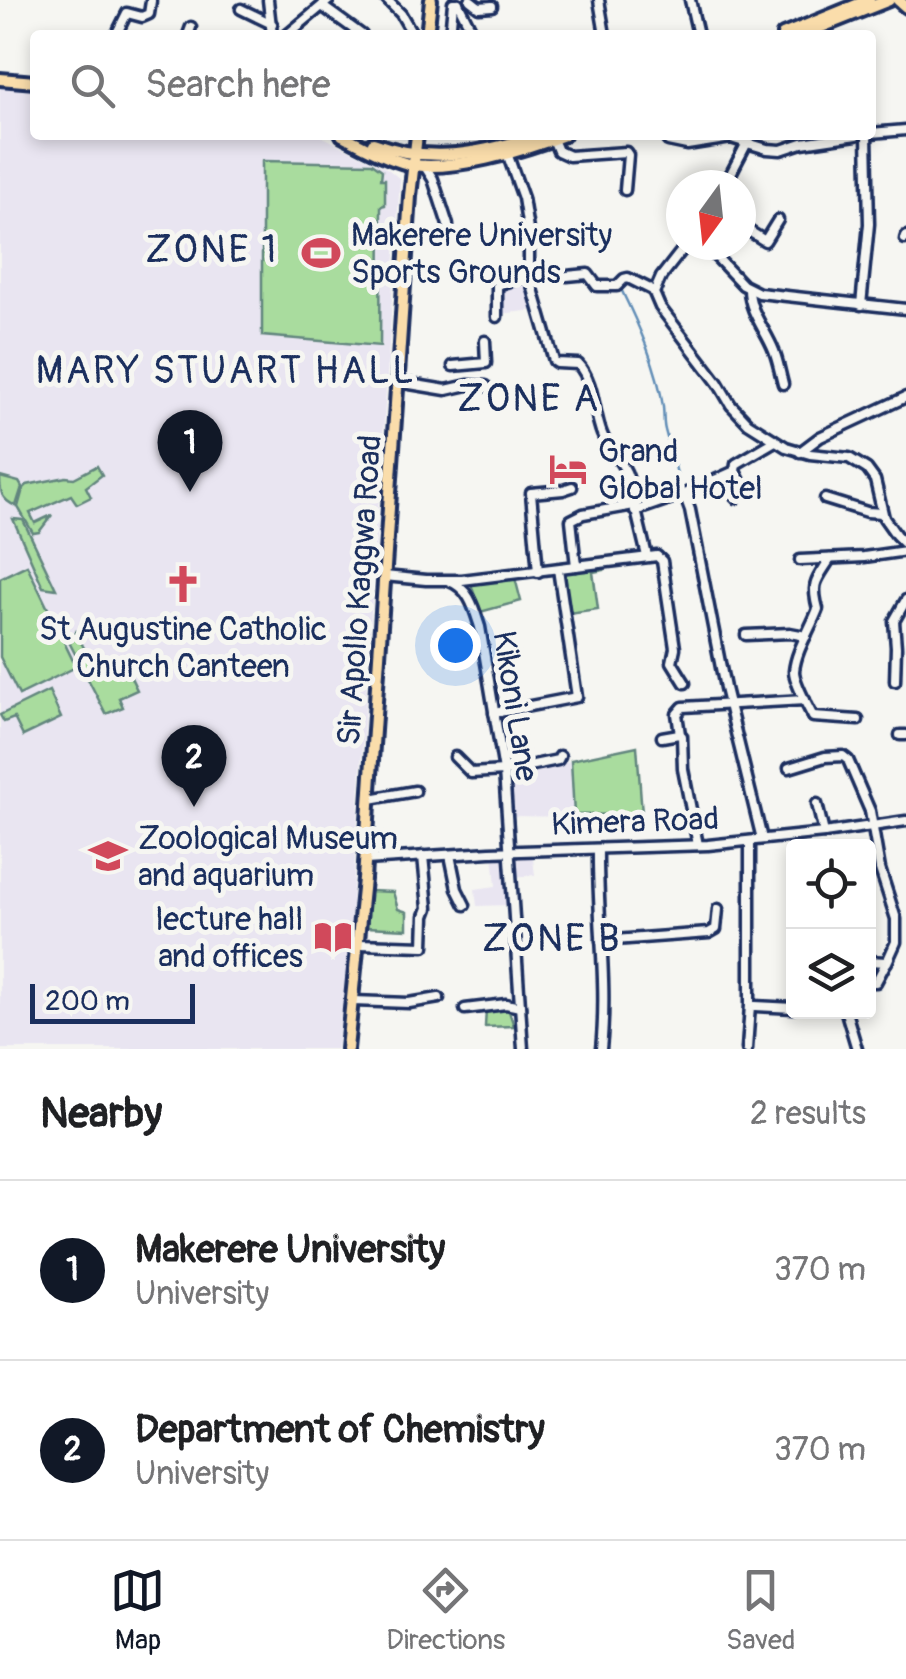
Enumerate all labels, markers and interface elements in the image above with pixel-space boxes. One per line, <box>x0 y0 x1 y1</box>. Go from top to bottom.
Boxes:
search box <box>30 30 876 140</box>
icon: search <box>65 58 120 113</box>
text: Search here <box>145 61 331 109</box>
north arrow <box>666 170 756 260</box>
place label: Makerere University Sports Grounds <box>351 216 613 293</box>
district label: ZONE 1 <box>145 226 279 274</box>
sports icon: Makerere University Sports Grounds <box>300 232 342 274</box>
district label: MARY STUART HALL <box>36 347 416 395</box>
district label: ZONE A <box>457 375 601 423</box>
pin: 1 <box>158 410 222 492</box>
place label: Grand Global Hotel <box>598 432 763 509</box>
street label: Sir Apollo Kaggwa Road <box>329 433 391 747</box>
hotel icon: Grand Global Hotel <box>547 448 589 490</box>
church icon: St Augustine Catholic Church Canteen <box>162 563 204 605</box>
place label: St Augustine Catholic Church Canteen <box>39 610 327 687</box>
your location <box>430 620 481 671</box>
street label: Kikoni Lane <box>483 628 547 784</box>
pin: 2 <box>162 724 226 807</box>
street label: Kimera Road <box>550 799 720 845</box>
place label: Zoological Museum and aquarium <box>138 819 398 896</box>
school or university icon: Zoological Museum and aquarium <box>87 835 129 877</box>
map controls <box>786 839 876 1019</box>
button: locate <box>786 839 876 929</box>
place label: lecture hall and offices <box>156 900 303 977</box>
district label: ZONE B <box>482 915 622 963</box>
library icon: lecture hall and offices <box>312 916 354 958</box>
button: layers <box>786 929 876 1019</box>
scale bar <box>30 979 195 1024</box>
text: 200 m <box>45 984 130 1019</box>
text: Nearby <box>40 1088 162 1140</box>
text: 2 results <box>750 1094 866 1134</box>
text: Makerere University <box>135 1226 445 1274</box>
text: 1 <box>66 1250 79 1290</box>
text: 370 m <box>774 1250 866 1290</box>
text: University <box>135 1274 269 1314</box>
text: Department of Chemistry <box>135 1406 545 1454</box>
text: 2 <box>64 1430 81 1470</box>
text: 370 m <box>774 1430 866 1470</box>
text: University <box>135 1454 269 1494</box>
tab: Map <box>110 1563 165 1658</box>
tab: Directions <box>386 1563 505 1658</box>
tab: Saved <box>726 1563 796 1658</box>

